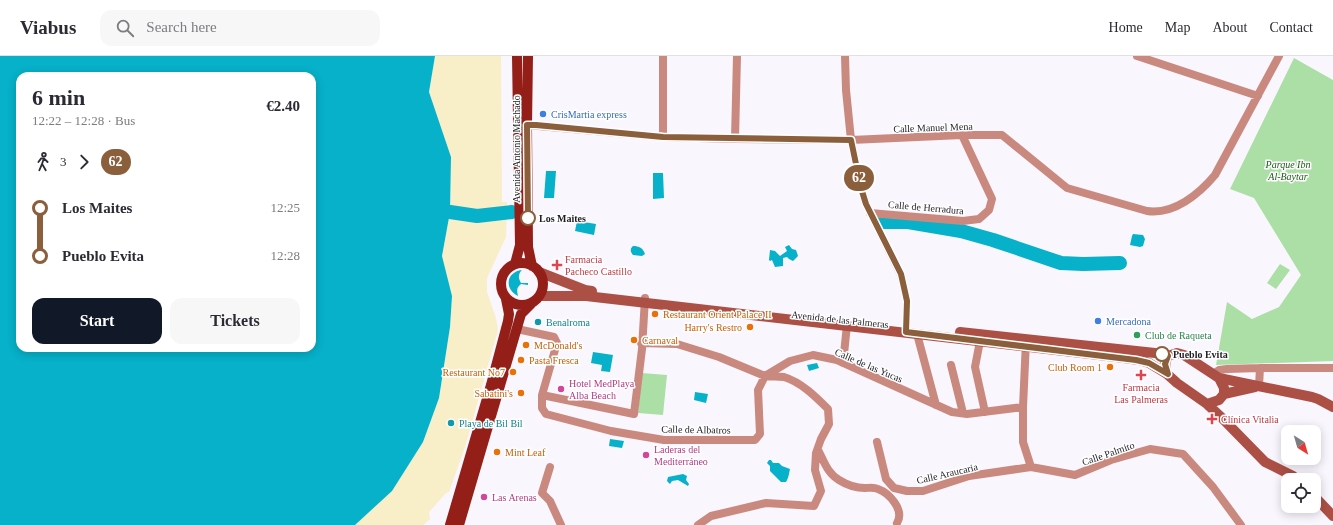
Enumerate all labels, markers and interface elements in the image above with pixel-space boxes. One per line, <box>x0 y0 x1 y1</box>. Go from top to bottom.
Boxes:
search box <box>100 10 380 46</box>
text: Viabus <box>20 17 76 38</box>
icon: search <box>114 17 136 39</box>
text: Search here <box>146 19 217 35</box>
text: Home <box>1109 20 1143 35</box>
text: Map <box>1165 20 1190 35</box>
text: About <box>1212 20 1247 35</box>
text: Contact <box>1269 20 1313 35</box>
text: 6 min <box>32 85 85 110</box>
street label: Avenida Antonio Machado <box>511 95 522 203</box>
text: €2.40 <box>266 98 300 114</box>
marker: CrisMartia express <box>538 109 548 119</box>
place label: CrisMartia express <box>551 109 627 120</box>
text: 12:22 – 12:28 · Bus <box>32 113 135 128</box>
street label: Calle Manuel Mena <box>893 121 973 134</box>
icon: walk <box>32 151 54 173</box>
icon: forward <box>73 151 95 173</box>
text: 3 <box>60 154 67 169</box>
text: 62 <box>109 154 123 169</box>
park label: Parque Ibn Al-Baytar <box>1265 159 1310 182</box>
line badge: 62 <box>841 165 877 191</box>
text: 62 <box>852 170 866 185</box>
street label: Calle de Herradura <box>888 199 965 216</box>
text: Los Maites <box>62 200 132 216</box>
text: 12:25 <box>270 200 300 215</box>
marker: Los Maites <box>520 210 536 226</box>
place label: Los Maites <box>539 213 586 224</box>
text: Pueblo Evita <box>62 248 144 264</box>
text: 12:28 <box>270 248 300 263</box>
place label: Farmacia Pacheco Castillo <box>565 254 632 277</box>
marker: Farmacia Pacheco Castillo <box>552 260 562 270</box>
button: Start <box>32 298 162 344</box>
button: Tickets <box>170 298 300 344</box>
marker: Restaurant Orient Palace II <box>650 309 660 319</box>
place label: Restaurant Orient Palace II <box>663 309 772 320</box>
street label: Avenida de las Palmeras <box>791 309 889 330</box>
marker: Mercadona <box>1093 316 1103 326</box>
place label: Mercadona <box>1106 316 1152 327</box>
marker: Benalroma <box>533 317 543 327</box>
place label: Benalroma <box>546 317 590 328</box>
place label: Harry's Restro <box>684 322 742 333</box>
marker: Harry's Restro <box>745 322 755 332</box>
marker: Club de Raqueta <box>1132 330 1142 340</box>
place label: Club de Raqueta <box>1145 330 1212 341</box>
marker: Carnaval <box>629 335 639 345</box>
place label: Carnaval <box>642 335 678 346</box>
marker: McDonald's <box>521 340 531 350</box>
place label: McDonald's <box>534 340 583 351</box>
street label: Calle de las Yucas <box>833 346 904 385</box>
marker: Pueblo Evita <box>1154 346 1170 362</box>
place label: Pueblo Evita <box>1173 349 1228 360</box>
marker: Pasta Fresca <box>516 355 526 365</box>
place label: Pasta Fresca <box>529 355 579 366</box>
place label: Club Room 1 <box>1048 362 1102 373</box>
marker: Club Room 1 <box>1105 362 1115 372</box>
place label: Restaurant No7 <box>443 367 505 378</box>
marker: Restaurant No7 <box>508 367 518 377</box>
marker: Farmacia Las Palmeras <box>1136 370 1146 380</box>
place label: Hotel MedPlaya Alba Beach <box>569 378 635 401</box>
place label: Farmacia Las Palmeras <box>1114 382 1168 405</box>
marker: Hotel MedPlaya Alba Beach <box>556 384 566 394</box>
place label: Sabatini's <box>475 388 513 399</box>
marker: Sabatini's <box>516 388 526 398</box>
marker: Clínica Vitalia <box>1206 413 1218 425</box>
place label: Clínica Vitalia <box>1221 414 1279 425</box>
marker: Playa de Bil Bil <box>446 418 456 428</box>
place label: Playa de Bil Bil <box>459 418 523 429</box>
street label: Calle de Albatros <box>661 423 731 436</box>
north arrow <box>1281 425 1321 465</box>
map controls <box>1281 425 1321 513</box>
street label: Calle Palmito <box>1081 439 1136 468</box>
place label: Laderas del Mediterráneo <box>654 444 708 467</box>
marker: Mint Leaf <box>492 447 502 457</box>
place label: Mint Leaf <box>505 447 546 458</box>
marker: Laderas del Mediterráneo <box>641 450 651 460</box>
street label: Calle Araucaria <box>915 461 979 486</box>
button: locate <box>1281 473 1321 513</box>
marker: Las Arenas <box>479 492 489 502</box>
place label: Las Arenas <box>492 492 537 503</box>

